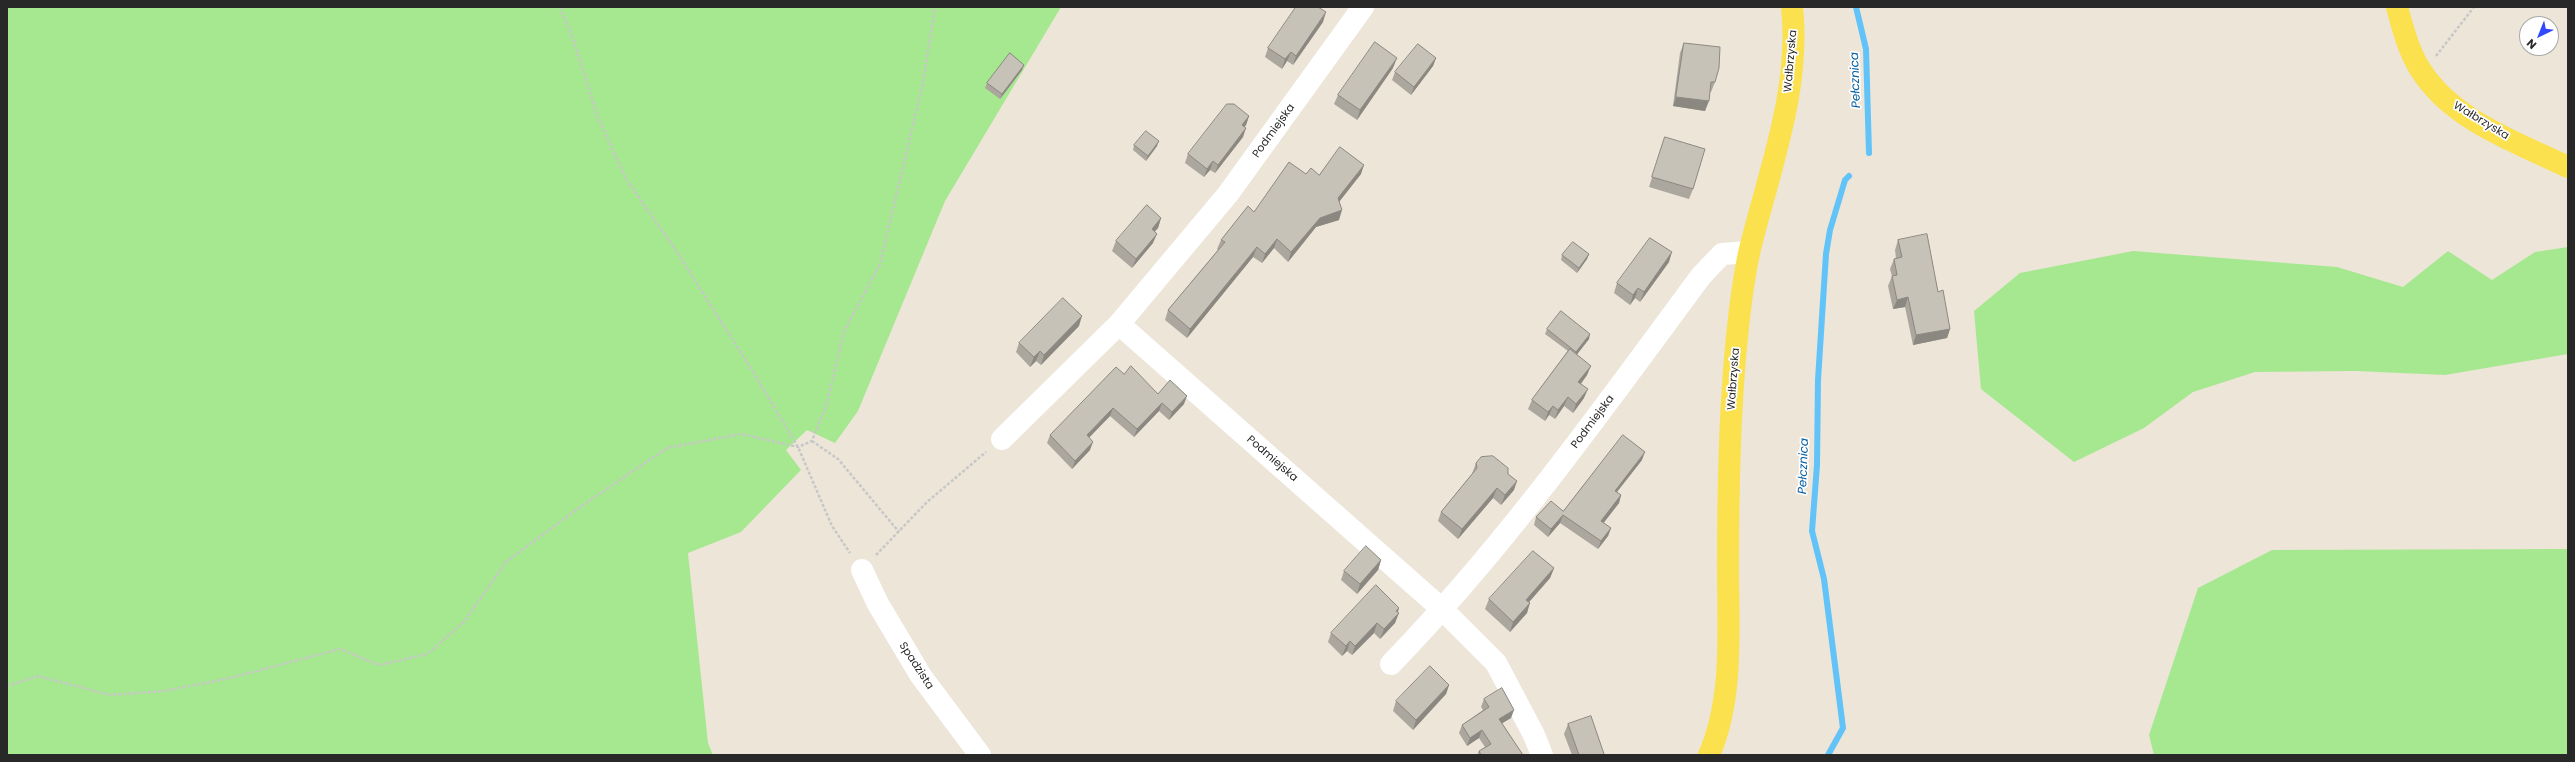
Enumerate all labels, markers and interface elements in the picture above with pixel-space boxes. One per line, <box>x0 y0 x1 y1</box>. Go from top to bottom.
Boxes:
north arrow <box>2519 16 2559 56</box>
street label: Wałbrzyska <box>1782 29 1800 93</box>
text: N <box>2523 35 2540 53</box>
water label: Pełcznica <box>1848 52 1864 108</box>
street label: Wałbrzyska <box>2451 99 2511 143</box>
street label: Podmiejska <box>1250 102 1298 160</box>
street label: Wałbrzyska <box>1725 347 1743 411</box>
street label: Podmiejska <box>1569 393 1617 451</box>
street label: Podmiejska <box>1244 433 1300 485</box>
water label: Pełcznica <box>1796 438 1812 494</box>
street label: Spadzista <box>896 640 936 692</box>

